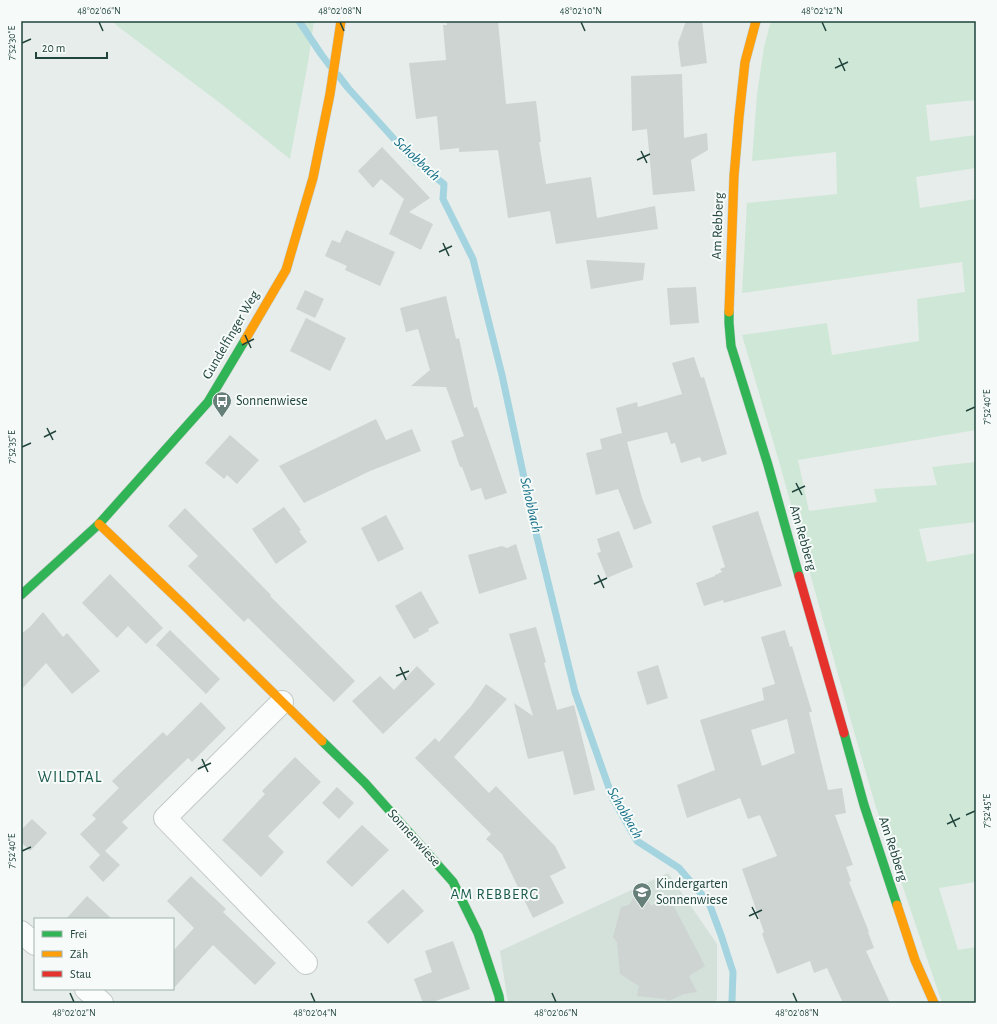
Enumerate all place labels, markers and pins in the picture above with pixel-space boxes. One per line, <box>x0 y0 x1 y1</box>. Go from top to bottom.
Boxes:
bus stop icon: Sonnenwiese <box>211 390 233 418</box>
place label: Sonnenwiese <box>236 394 308 408</box>
place label: Kindergarten Sonnenwiese <box>656 877 728 907</box>
school or university icon: Kindergarten Sonnenwiese <box>631 881 653 909</box>

